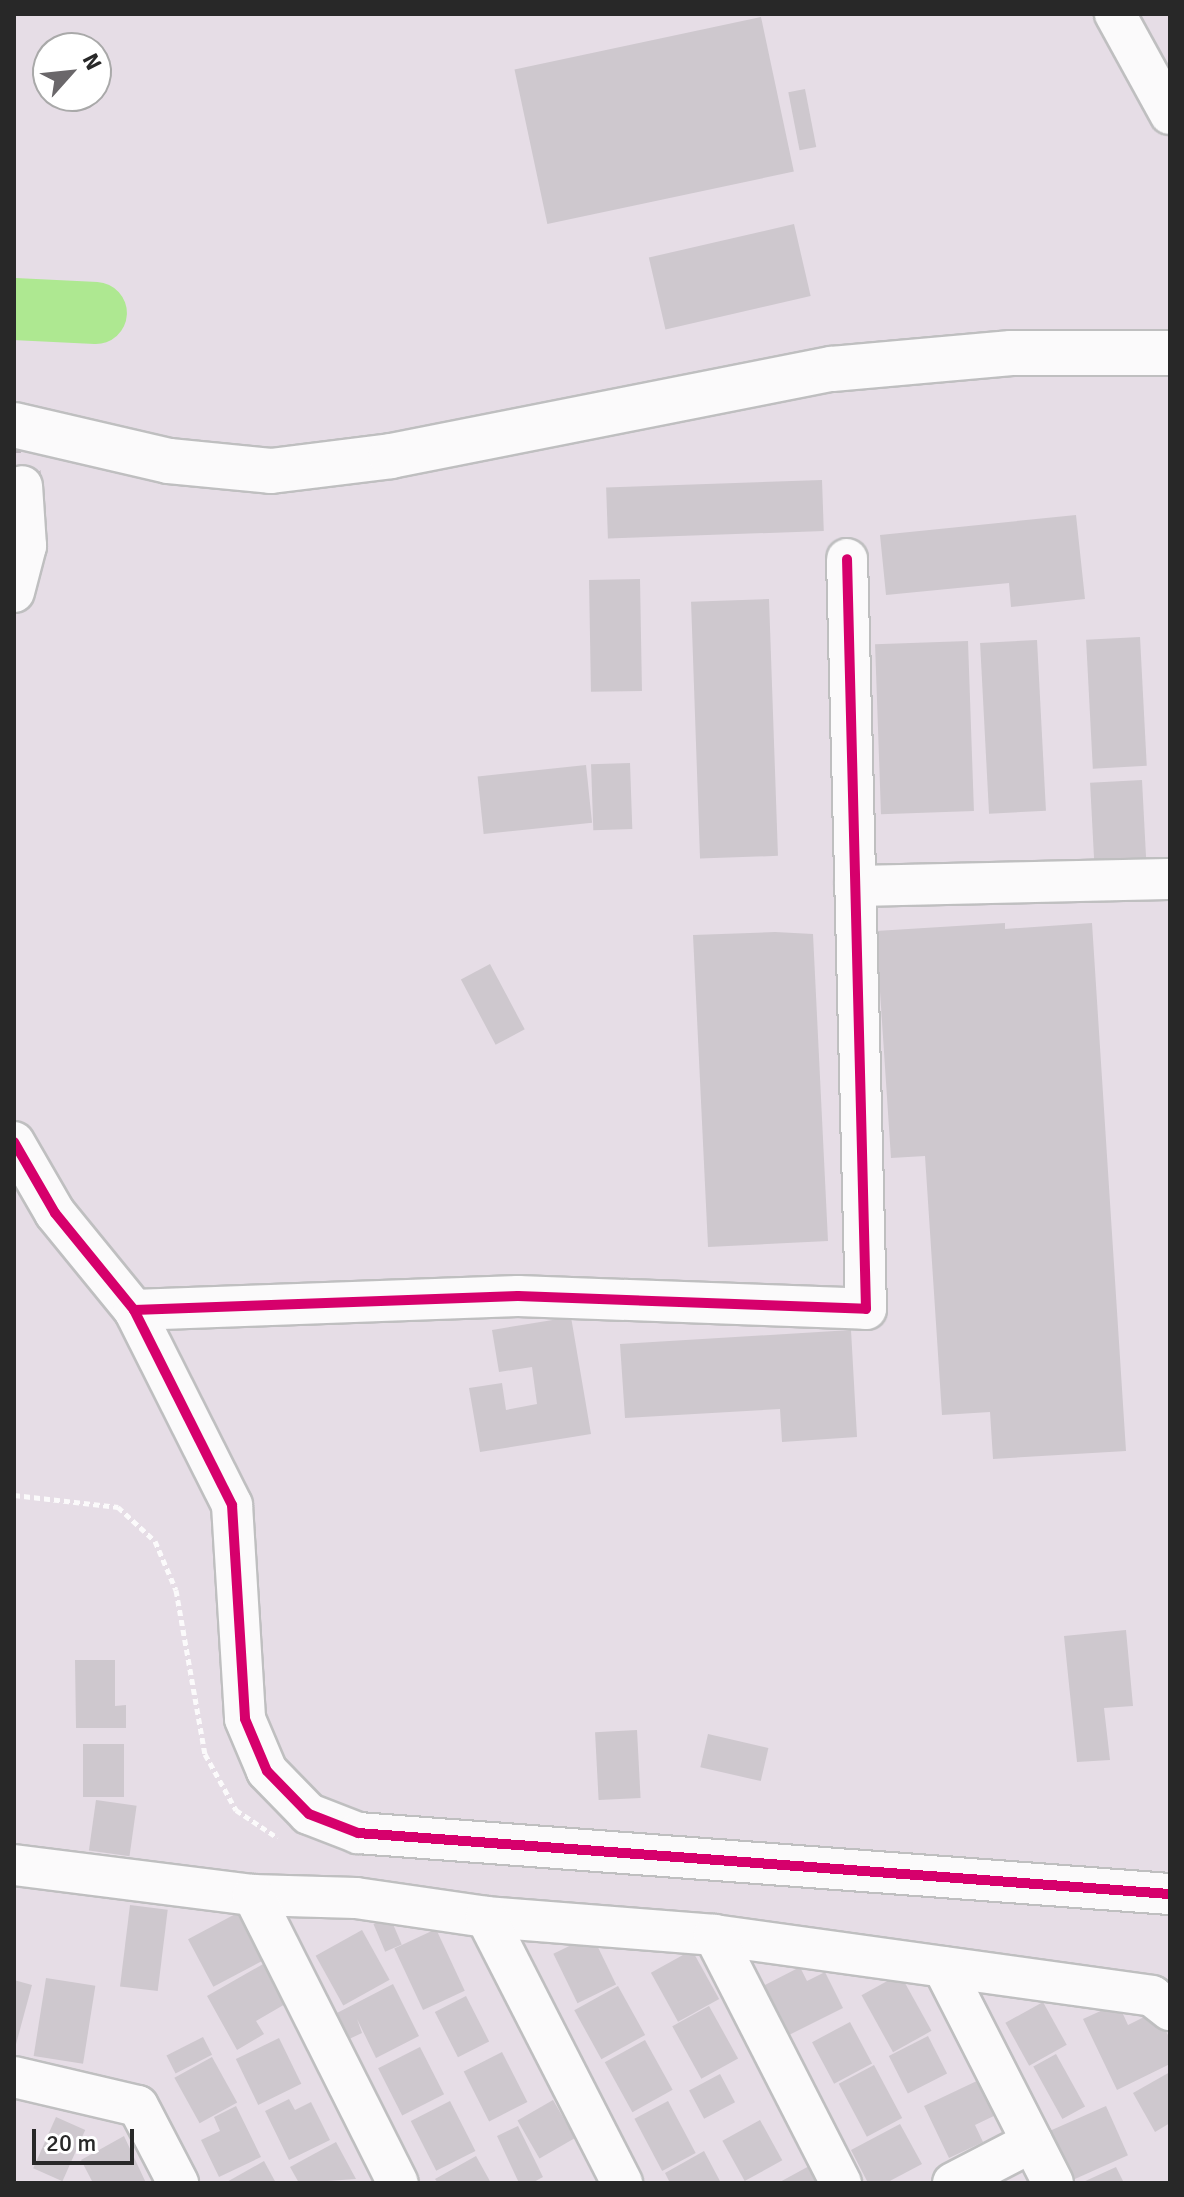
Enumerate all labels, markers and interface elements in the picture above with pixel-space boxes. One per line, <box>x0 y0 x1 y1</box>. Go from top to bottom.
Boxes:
north arrow <box>32 32 112 112</box>
text: N <box>77 49 108 75</box>
scale bar <box>36 2113 138 2163</box>
text: 20 m <box>46 2128 96 2158</box>

